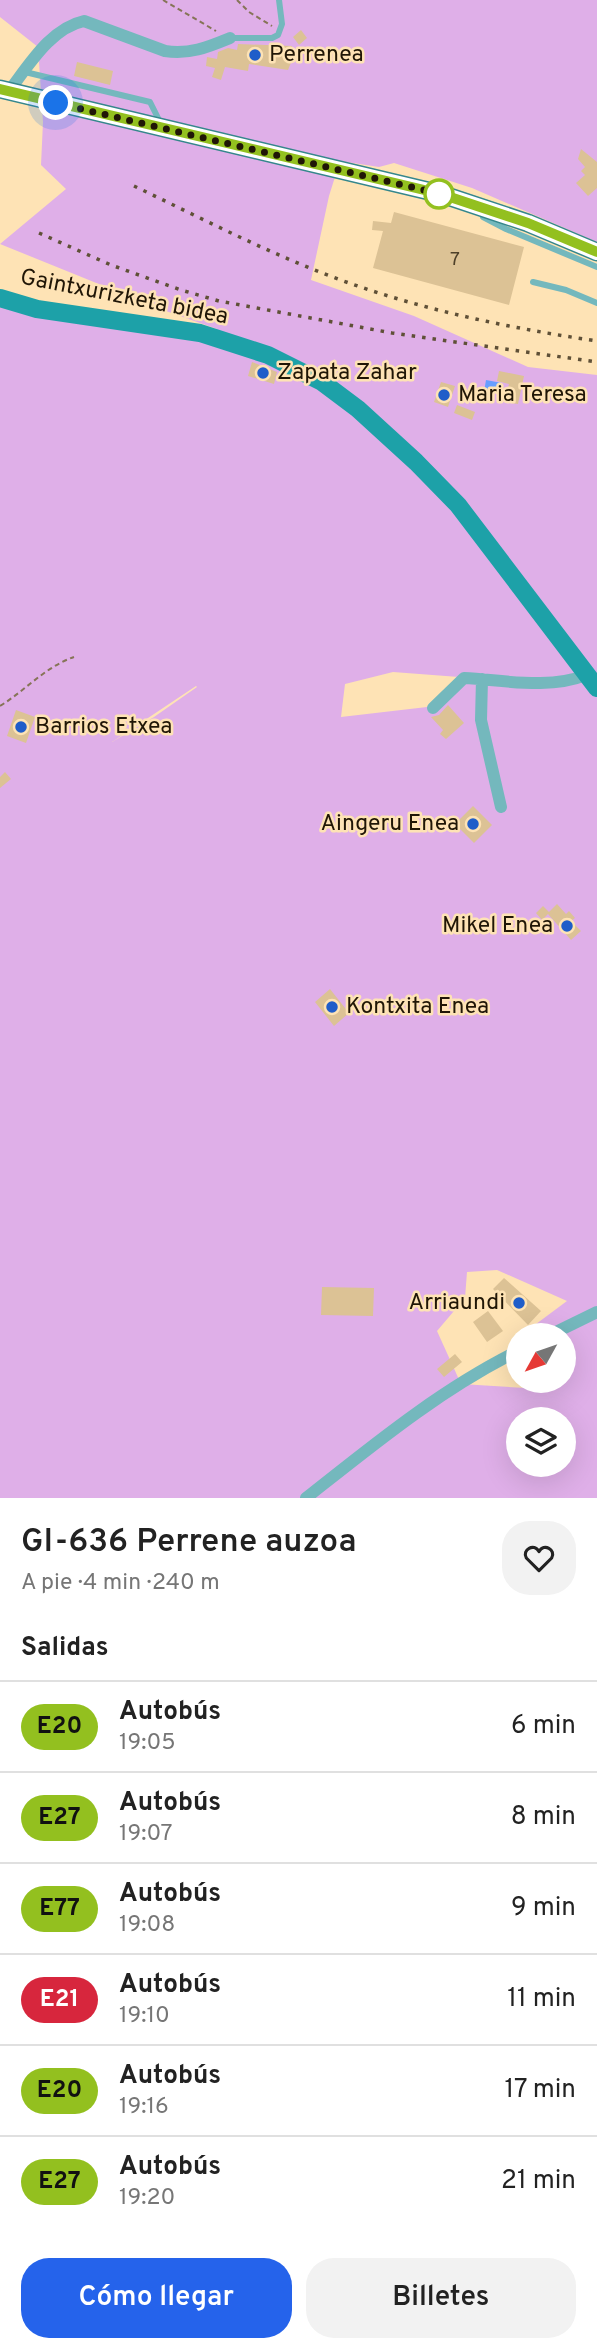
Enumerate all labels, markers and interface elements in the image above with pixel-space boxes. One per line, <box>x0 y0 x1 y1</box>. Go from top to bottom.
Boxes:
place label: Perrenea <box>269 41 364 70</box>
marker: Perrenea <box>247 47 263 63</box>
your location <box>38 85 73 120</box>
unlabelled marker <box>424 179 454 209</box>
house number: 7 <box>450 248 460 272</box>
street label: Gaintxurizketa bidea <box>18 264 230 332</box>
place label: Zapata Zahar <box>277 359 417 388</box>
marker: Zapata Zahar <box>255 365 271 381</box>
place label: Maria Teresa <box>458 381 587 410</box>
marker: Maria Teresa <box>436 387 452 403</box>
place label: Barrios Etxea <box>35 713 172 742</box>
marker: Barrios Etxea <box>13 719 29 735</box>
place label: Aingeru Enea <box>320 810 459 839</box>
marker: Aingeru Enea <box>465 816 481 832</box>
place label: Mikel Enea <box>442 912 553 941</box>
marker: Mikel Enea <box>559 918 575 934</box>
place label: Kontxita Enea <box>346 993 489 1022</box>
marker: Kontxita Enea <box>324 999 340 1015</box>
place label: Arriaundi <box>409 1289 505 1318</box>
marker: Arriaundi <box>511 1295 527 1311</box>
north arrow <box>506 1323 576 1393</box>
map controls <box>506 1323 576 1477</box>
button: layers <box>506 1407 576 1477</box>
button: heart <box>502 1521 576 1595</box>
text: GI-636 Perrene auzoa <box>21 1522 357 1564</box>
text: A pie · 4 min · 240 m <box>21 1569 220 1598</box>
text: Salidas <box>21 1632 109 1665</box>
text: Autobús <box>119 1696 221 1729</box>
text: 6 min <box>511 1710 576 1743</box>
text: E20 <box>37 1712 82 1742</box>
text: 19:05 <box>119 1729 176 1758</box>
text: Autobús <box>119 1787 221 1820</box>
text: 8 min <box>511 1801 576 1834</box>
text: E27 <box>38 1803 81 1833</box>
text: 19:07 <box>119 1820 173 1849</box>
text: Autobús <box>119 1878 221 1911</box>
text: 9 min <box>511 1892 576 1925</box>
text: E77 <box>39 1894 80 1924</box>
text: 19:08 <box>119 1911 175 1940</box>
text: Autobús <box>119 1969 221 2002</box>
text: 11 min <box>507 1983 576 2016</box>
text: E21 <box>40 1985 79 2015</box>
text: 19:10 <box>119 2002 170 2031</box>
text: Autobús <box>119 2060 221 2093</box>
text: 17 min <box>504 2074 576 2107</box>
text: E20 <box>37 2076 82 2106</box>
text: 19:16 <box>119 2093 169 2122</box>
text: Autobús <box>119 2151 221 2184</box>
text: 21 min <box>501 2165 576 2198</box>
text: E27 <box>38 2167 81 2197</box>
text: 19:20 <box>119 2184 175 2213</box>
button: Cómo llegar <box>21 2258 292 2338</box>
button: Billetes <box>306 2258 576 2338</box>

